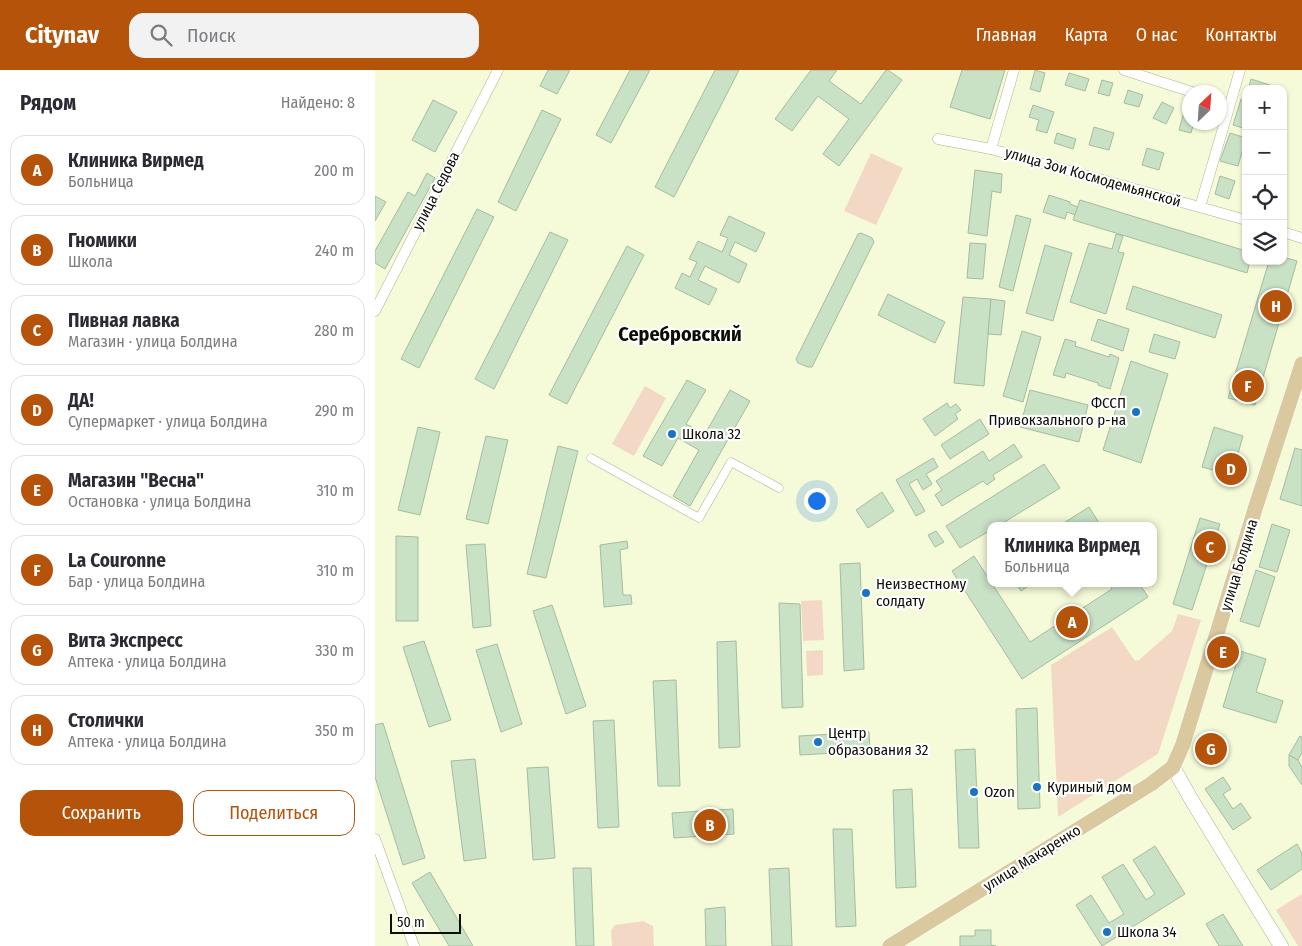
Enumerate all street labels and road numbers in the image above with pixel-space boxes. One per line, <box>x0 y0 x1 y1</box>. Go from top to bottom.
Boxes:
street label: улица Зои Космодемьянской <box>1003 143 1183 211</box>
street label: улица Седова <box>408 149 464 233</box>
street label: улица Болдина <box>1216 517 1262 613</box>
street label: улица Макаренко <box>980 821 1084 895</box>

